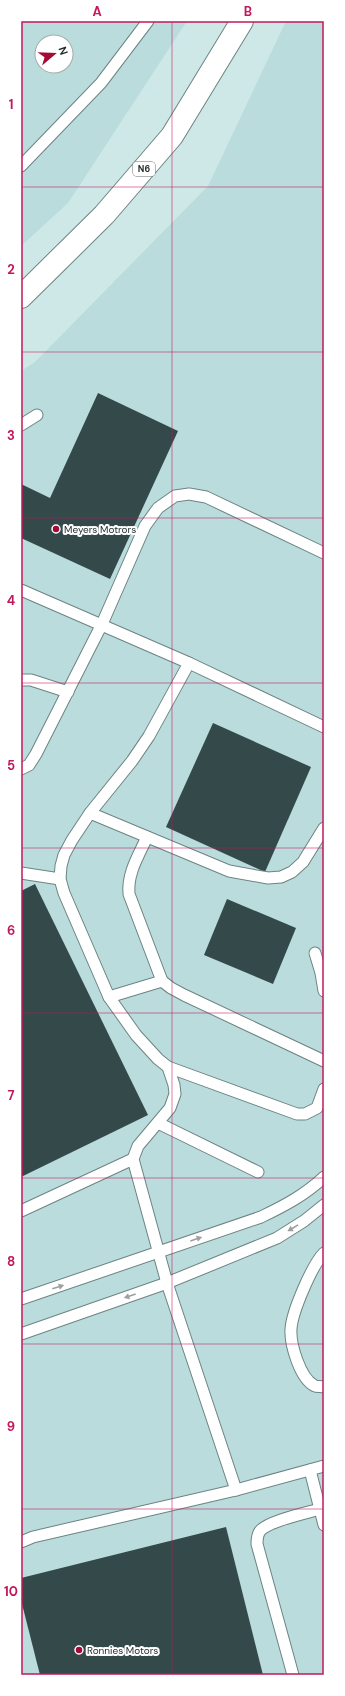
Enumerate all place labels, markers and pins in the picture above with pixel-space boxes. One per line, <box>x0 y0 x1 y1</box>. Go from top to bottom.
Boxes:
place label: Meyers Motrors <box>64 523 136 536</box>
marker: Meyers Motrors <box>51 524 61 534</box>
place label: Ronnies Motors <box>87 1644 158 1657</box>
marker: Ronnies Motors <box>74 1645 84 1655</box>

